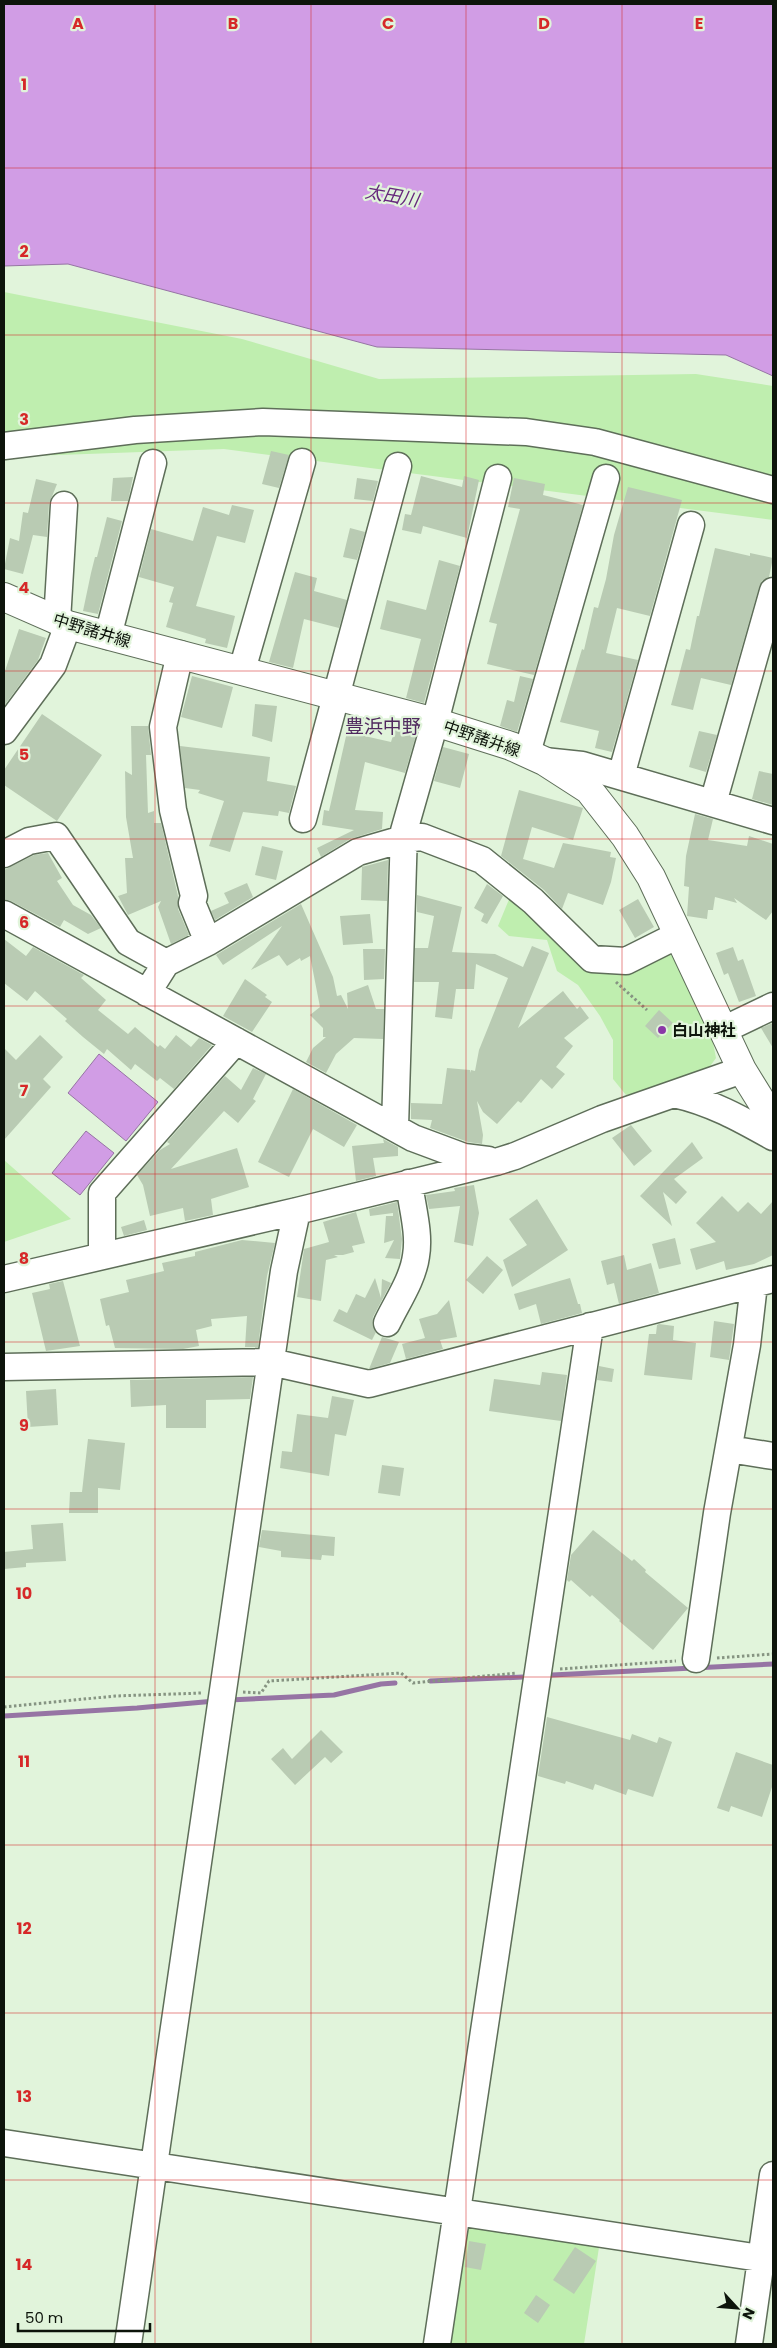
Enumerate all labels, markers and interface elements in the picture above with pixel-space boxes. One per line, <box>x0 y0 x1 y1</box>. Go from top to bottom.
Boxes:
text: A <box>72 12 84 35</box>
text: B <box>228 12 238 35</box>
text: C <box>382 12 394 35</box>
text: D <box>538 12 550 35</box>
text: E <box>695 12 703 35</box>
text: 1 <box>21 73 27 96</box>
water label: 太田川 <box>363 179 423 213</box>
text: 2 <box>19 240 29 263</box>
text: 3 <box>19 408 29 431</box>
text: 4 <box>19 576 30 599</box>
street label: 中野諸井線 <box>50 608 133 653</box>
district label: 豊浜中野 <box>345 713 421 740</box>
street label: 中野諸井線 <box>440 715 523 762</box>
text: 5 <box>19 743 29 766</box>
text: 6 <box>19 911 29 934</box>
place label: 白山神社 <box>672 1019 736 1042</box>
marker: 白山神社 <box>656 1024 668 1036</box>
text: 7 <box>20 1079 29 1102</box>
text: 8 <box>19 1247 29 1270</box>
text: 9 <box>19 1414 29 1437</box>
text: 10 <box>16 1582 32 1605</box>
text: 11 <box>18 1750 30 1773</box>
text: 12 <box>16 1917 32 1940</box>
text: 13 <box>16 2085 32 2108</box>
text: 14 <box>16 2253 33 2276</box>
north arrow <box>712 2283 762 2333</box>
scale bar <box>18 2300 150 2332</box>
text: N <box>737 2305 760 2323</box>
text: 50 m <box>25 2307 63 2328</box>

